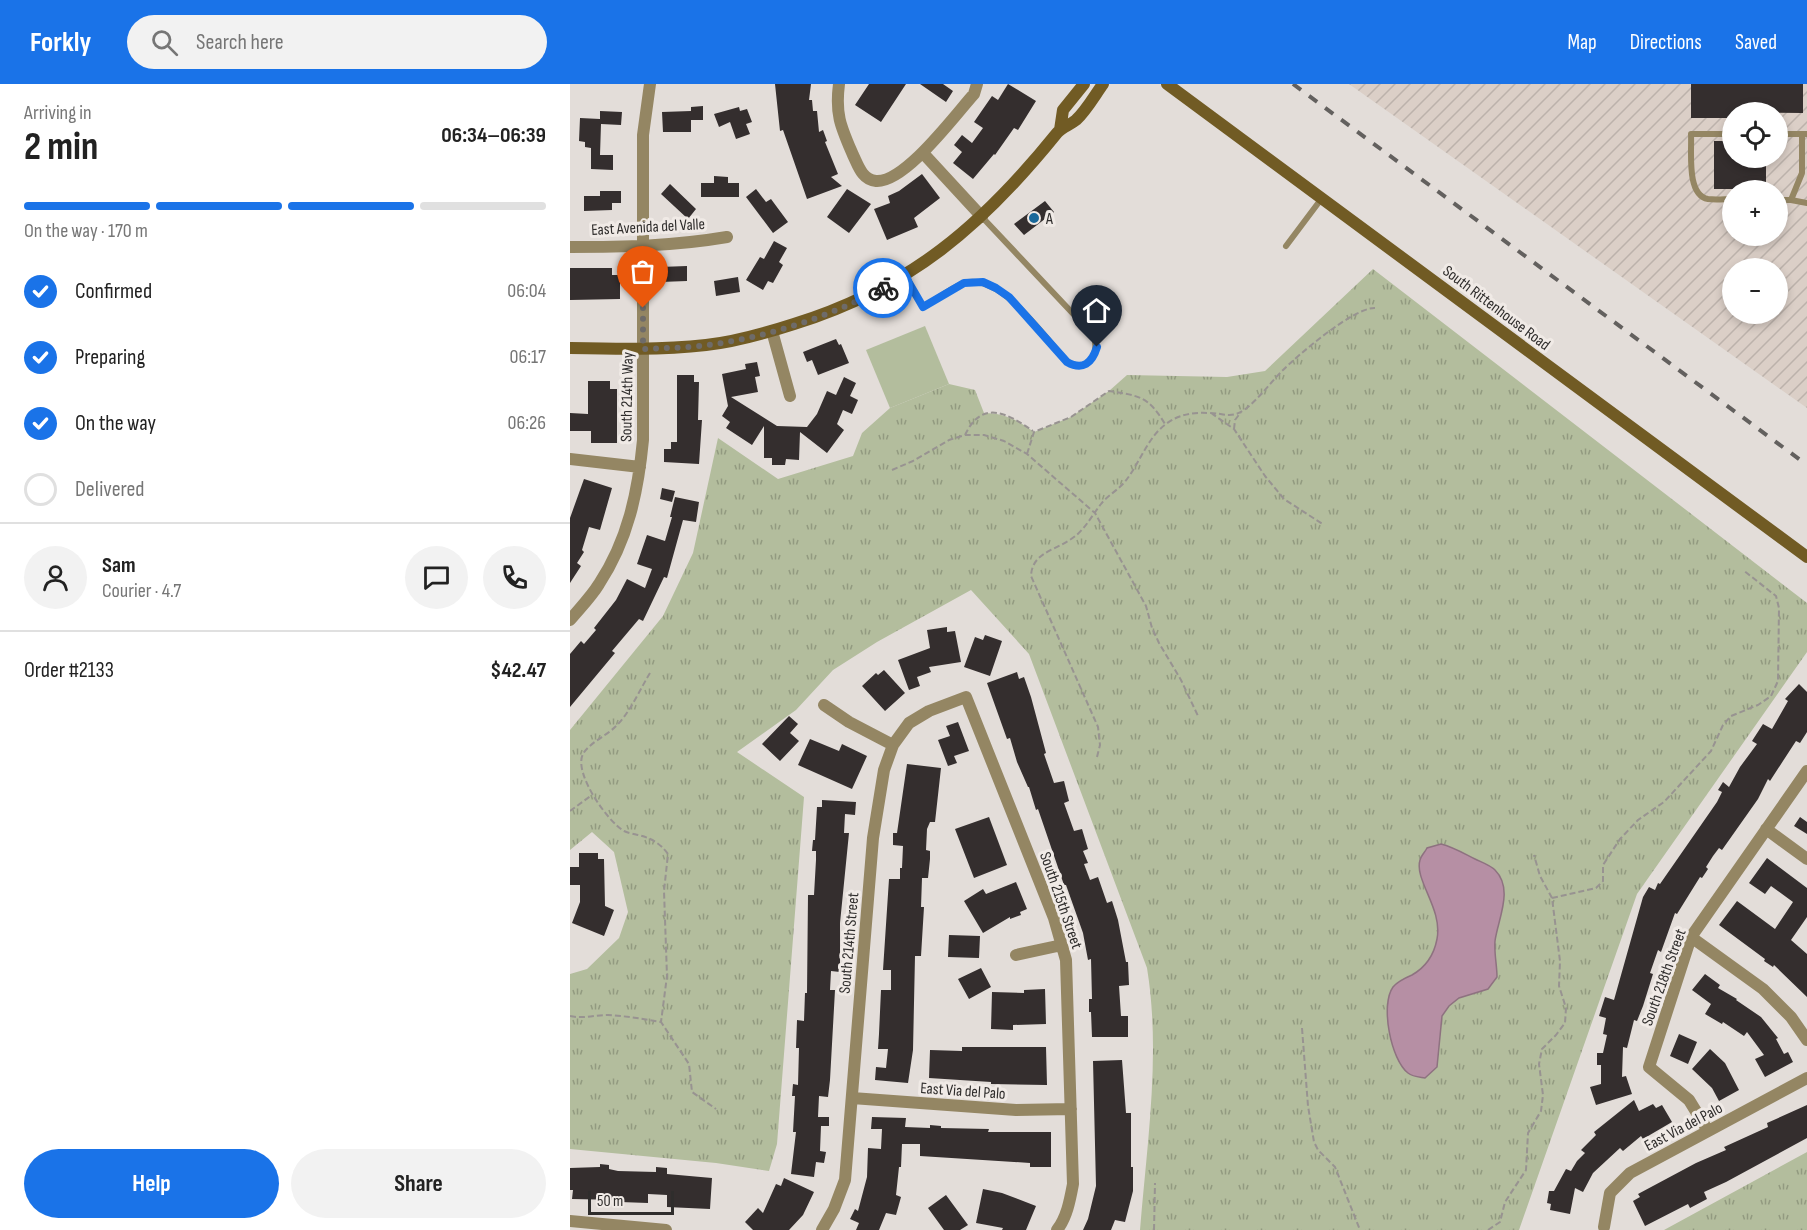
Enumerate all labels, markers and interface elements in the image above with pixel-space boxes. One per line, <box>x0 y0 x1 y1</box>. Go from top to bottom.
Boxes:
search box <box>127 15 547 69</box>
text: Forkly <box>30 26 91 59</box>
icon: search <box>148 26 181 59</box>
text: Search here <box>196 29 284 56</box>
text: Map <box>1567 30 1597 55</box>
text: Directions <box>1630 30 1702 55</box>
text: Saved <box>1735 30 1777 55</box>
text: Arriving in <box>24 101 92 125</box>
map controls <box>1722 102 1788 324</box>
button: locate <box>1722 102 1788 168</box>
text: 06:34–06:39 <box>441 122 546 149</box>
text: 2 min <box>24 124 98 171</box>
button: + <box>1722 180 1788 246</box>
place label: A <box>1045 210 1053 229</box>
marker: A <box>1027 211 1041 225</box>
street label: East Avenida del Valle <box>591 215 705 240</box>
text: On the way · 170 m <box>24 219 148 243</box>
pin <box>617 246 668 308</box>
icon: bag <box>626 255 659 288</box>
courier <box>853 258 913 318</box>
button: − <box>1722 258 1788 324</box>
street label: South Rittenhouse Road <box>1439 262 1553 355</box>
icon: bike <box>867 272 900 305</box>
icon: check <box>24 275 57 308</box>
text: Confirmed <box>75 278 152 305</box>
text: 06:04 <box>507 279 546 303</box>
pin <box>1071 285 1122 347</box>
icon: home <box>1080 294 1113 327</box>
icon: check <box>24 341 57 374</box>
text: Preparing <box>75 344 145 371</box>
text: 06:17 <box>510 345 546 369</box>
street label: South 214th Way <box>617 352 638 442</box>
icon: check <box>24 407 57 440</box>
text: On the way <box>75 410 156 437</box>
text: 06:26 <box>508 411 546 435</box>
text: Delivered <box>75 476 144 503</box>
button: person <box>24 546 87 609</box>
button: chat <box>405 546 468 609</box>
button: phone <box>483 546 546 609</box>
text: Sam <box>102 552 136 579</box>
text: Courier · 4.7 <box>102 579 181 603</box>
text: Order #2133 <box>24 657 114 684</box>
text: $42.47 <box>490 657 546 684</box>
street label: South 215th Street <box>1035 850 1086 952</box>
street label: South 214th Street <box>836 892 863 994</box>
street label: South 218th Street <box>1638 926 1691 1029</box>
street label: East Via del Palo <box>920 1079 1006 1104</box>
street label: East Via del Palo <box>1641 1099 1726 1156</box>
button: Help <box>24 1149 279 1218</box>
button: Share <box>291 1149 546 1218</box>
scale bar <box>588 1188 674 1216</box>
text: 50 m <box>597 1192 623 1211</box>

